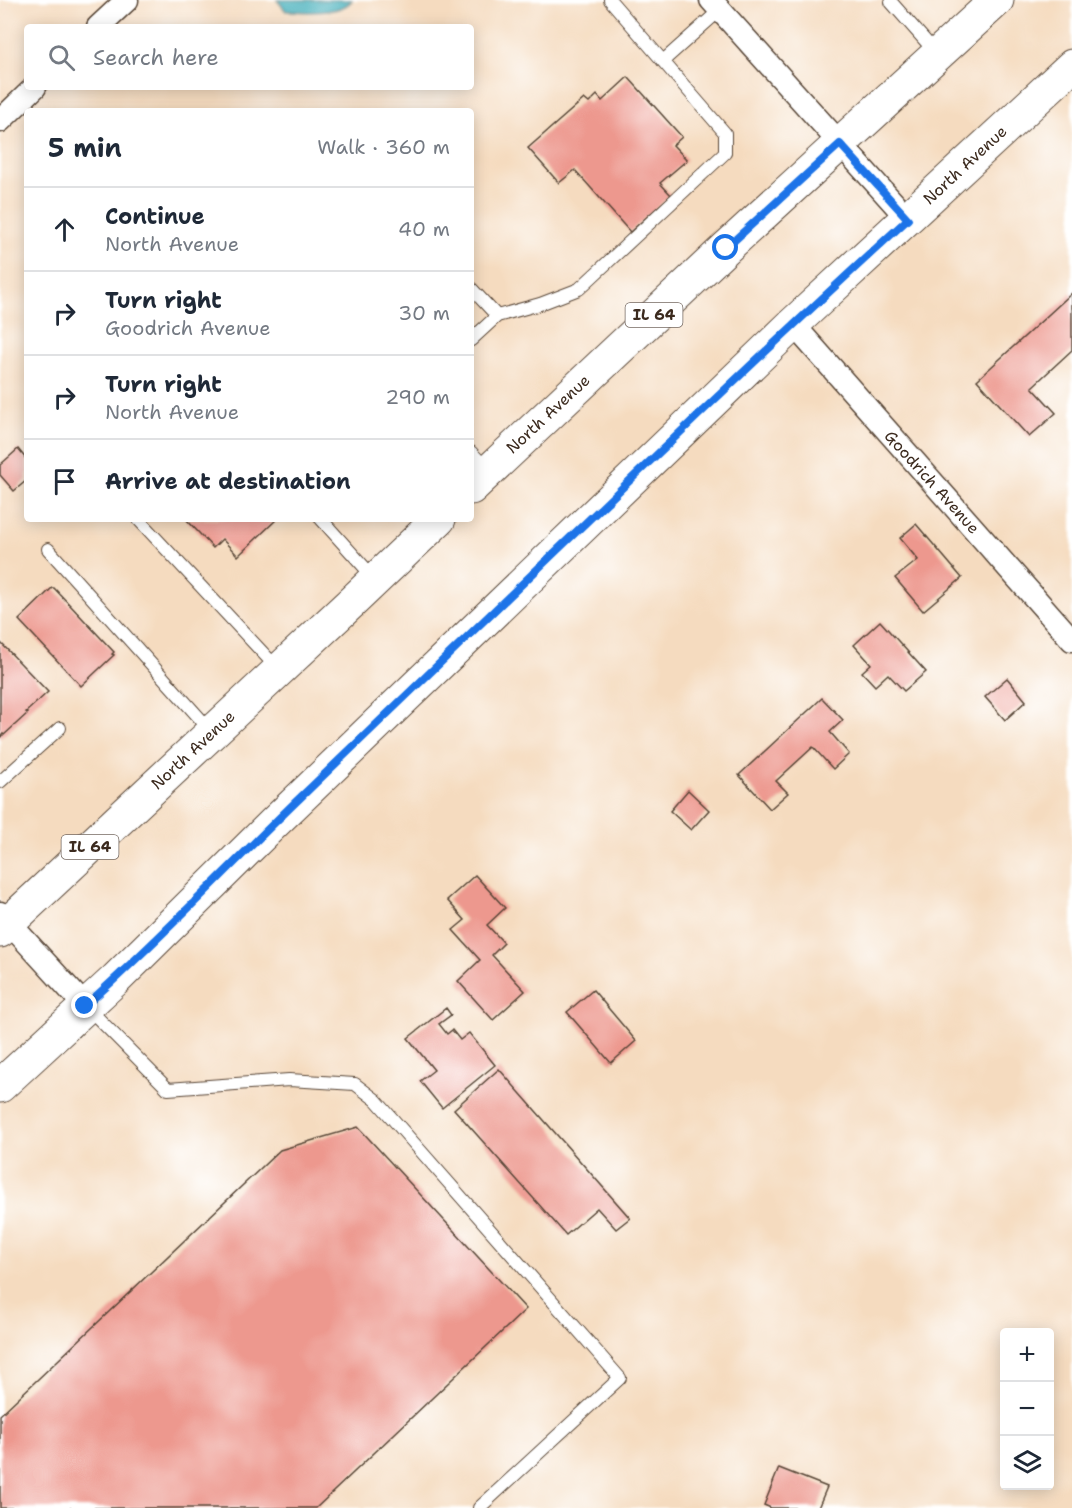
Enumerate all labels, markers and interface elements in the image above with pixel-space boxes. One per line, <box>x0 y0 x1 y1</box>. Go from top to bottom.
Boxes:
search box <box>24 24 474 90</box>
icon: search <box>45 41 78 74</box>
text: Search here <box>93 43 219 72</box>
street label: North Avenue <box>919 121 1011 209</box>
text: 5 min <box>48 130 122 165</box>
text: Walk · 360 m <box>317 134 450 160</box>
text: Continue <box>105 202 205 231</box>
icon: ahead <box>48 213 81 246</box>
text: 40 m <box>398 216 450 242</box>
text: North Avenue <box>105 231 239 257</box>
route start <box>712 234 738 260</box>
text: Turn right <box>105 286 222 315</box>
icon: right <box>48 297 81 330</box>
text: 30 m <box>398 300 450 326</box>
road number: IL 64 <box>626 303 682 327</box>
text: Goodrich Avenue <box>105 315 271 341</box>
text: Turn right <box>105 370 222 399</box>
street label: North Avenue <box>502 370 594 458</box>
icon: right <box>48 381 81 414</box>
text: 290 m <box>385 384 450 410</box>
text: North Avenue <box>105 399 239 425</box>
street label: Goodrich Avenue <box>880 426 984 538</box>
icon: arrive <box>48 465 81 498</box>
text: Arrive at destination <box>105 467 351 496</box>
street label: North Avenue <box>147 706 239 794</box>
road number: IL 64 <box>62 835 118 859</box>
route end <box>71 992 97 1018</box>
map controls <box>1000 1328 1054 1490</box>
button: + <box>1000 1328 1054 1382</box>
button: − <box>1000 1382 1054 1436</box>
button: layers <box>1000 1436 1054 1490</box>

